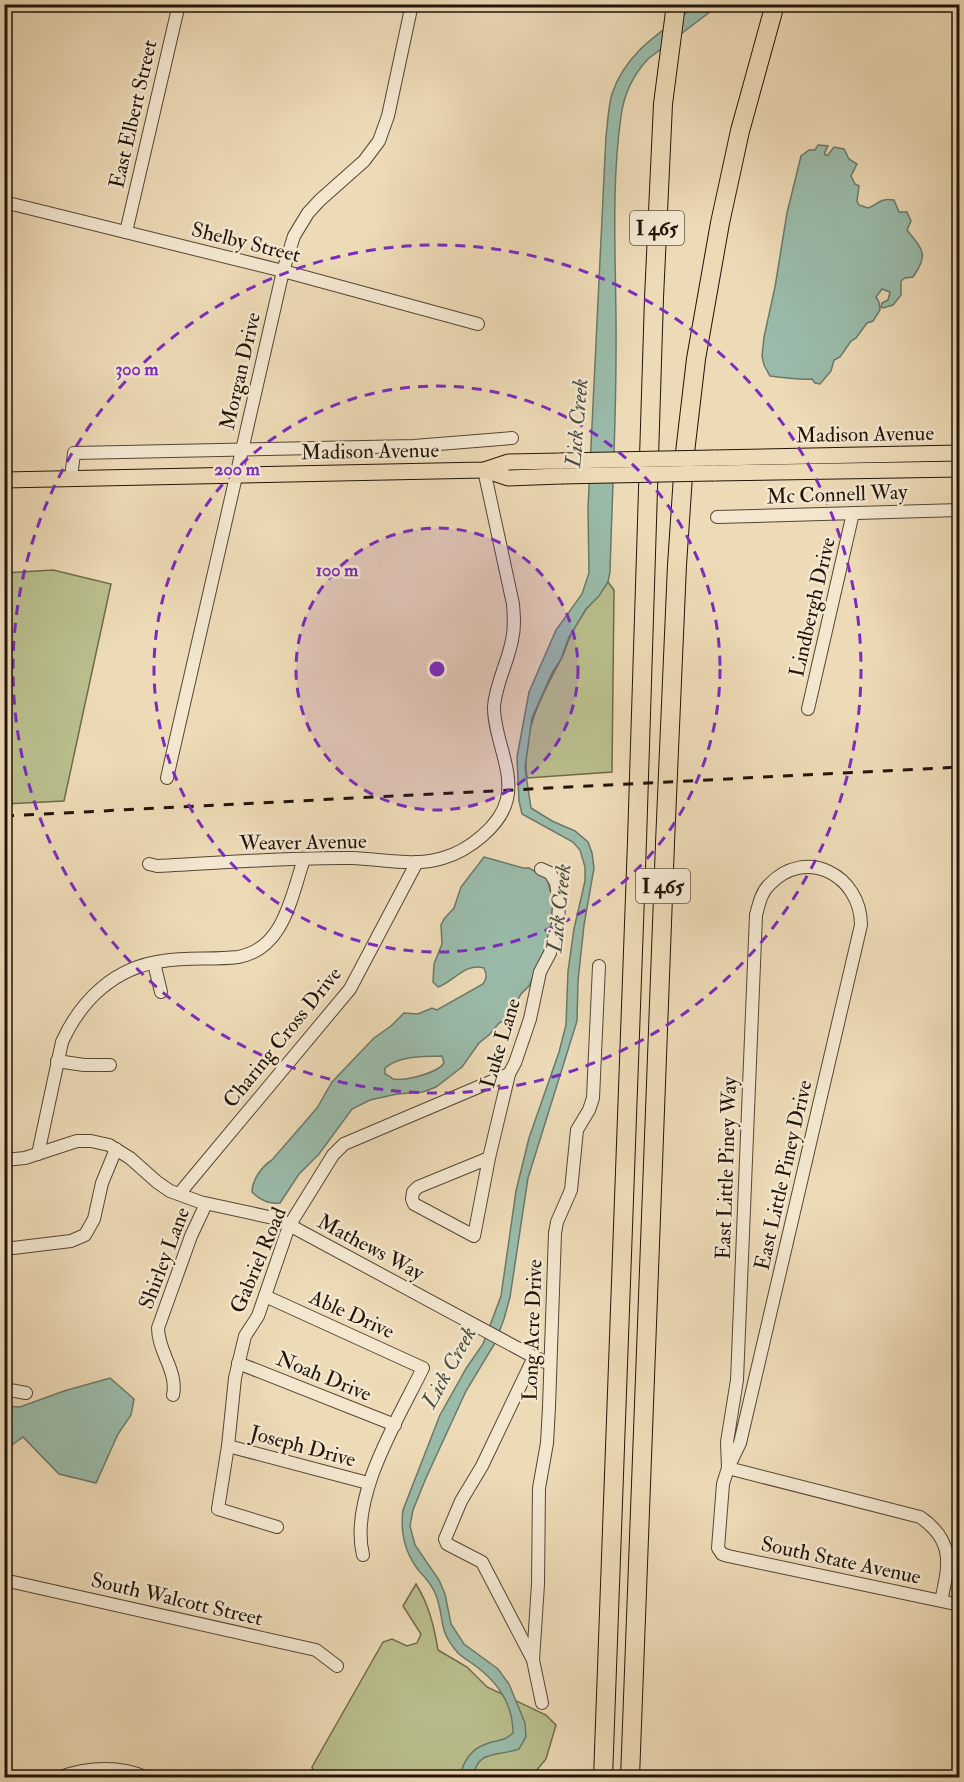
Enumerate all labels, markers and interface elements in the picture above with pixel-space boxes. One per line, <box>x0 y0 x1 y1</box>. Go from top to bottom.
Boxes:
street label: East Elbert Street <box>103 37 164 191</box>
road number: I 465 <box>630 211 684 245</box>
street label: Shelby Street <box>189 216 303 269</box>
street label: Morgan Drive <box>214 309 267 433</box>
text: 300 m <box>115 358 160 381</box>
water label: Lick Creek <box>559 377 595 470</box>
street label: Madison Avenue <box>796 420 935 449</box>
street label: Madison Avenue <box>301 437 440 466</box>
text: 200 m <box>214 458 261 481</box>
street label: Mc Connell Way <box>766 479 909 510</box>
street label: Lindbergh Drive <box>783 534 842 680</box>
text: 100 m <box>316 559 359 582</box>
centre of rings <box>427 659 447 679</box>
street label: Weaver Avenue <box>238 828 367 857</box>
water label: Lick Creek <box>540 862 578 955</box>
road number: I 465 <box>636 869 690 903</box>
street label: Charing Cross Drive <box>217 961 348 1113</box>
street label: Luke Lane <box>474 995 527 1091</box>
street label: East Little Piney Way <box>710 1075 743 1260</box>
street label: East Little Piney Drive <box>749 1077 819 1273</box>
street label: Shirley Lane <box>133 1203 196 1313</box>
street label: Gabriel Road <box>224 1203 293 1317</box>
street label: Mathews Way <box>313 1208 430 1287</box>
street label: Long Acre Drive <box>517 1258 548 1401</box>
street label: Able Drive <box>304 1283 399 1345</box>
water label: Lick Creek <box>415 1322 483 1414</box>
street label: Noah Drive <box>272 1345 376 1408</box>
street label: Joseph Drive <box>246 1419 359 1474</box>
street label: South State Avenue <box>758 1530 924 1591</box>
street label: South Walcott Street <box>88 1567 266 1632</box>

